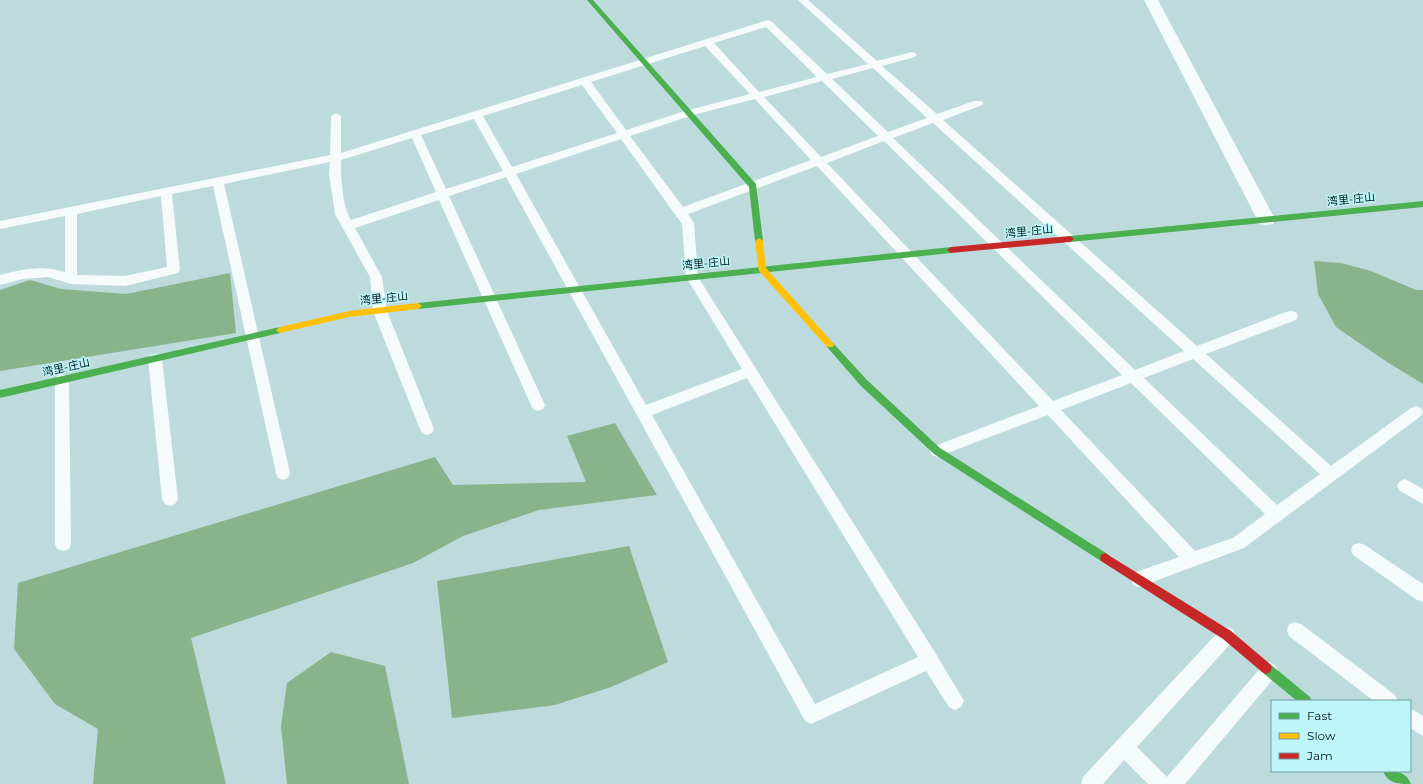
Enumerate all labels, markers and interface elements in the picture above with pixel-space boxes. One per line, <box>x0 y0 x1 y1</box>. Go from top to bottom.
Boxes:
street label: 湾里-庄山 <box>1326 190 1376 208</box>
street label: 湾里-庄山 <box>1004 222 1054 240</box>
street label: 湾里-庄山 <box>681 254 731 272</box>
street label: 湾里-庄山 <box>359 289 409 307</box>
street label: 湾里-庄山 <box>41 355 91 379</box>
legend <box>1271 700 1411 772</box>
text: Fast <box>1307 708 1332 723</box>
text: Slow <box>1307 728 1336 743</box>
text: Jam <box>1306 748 1333 763</box>

